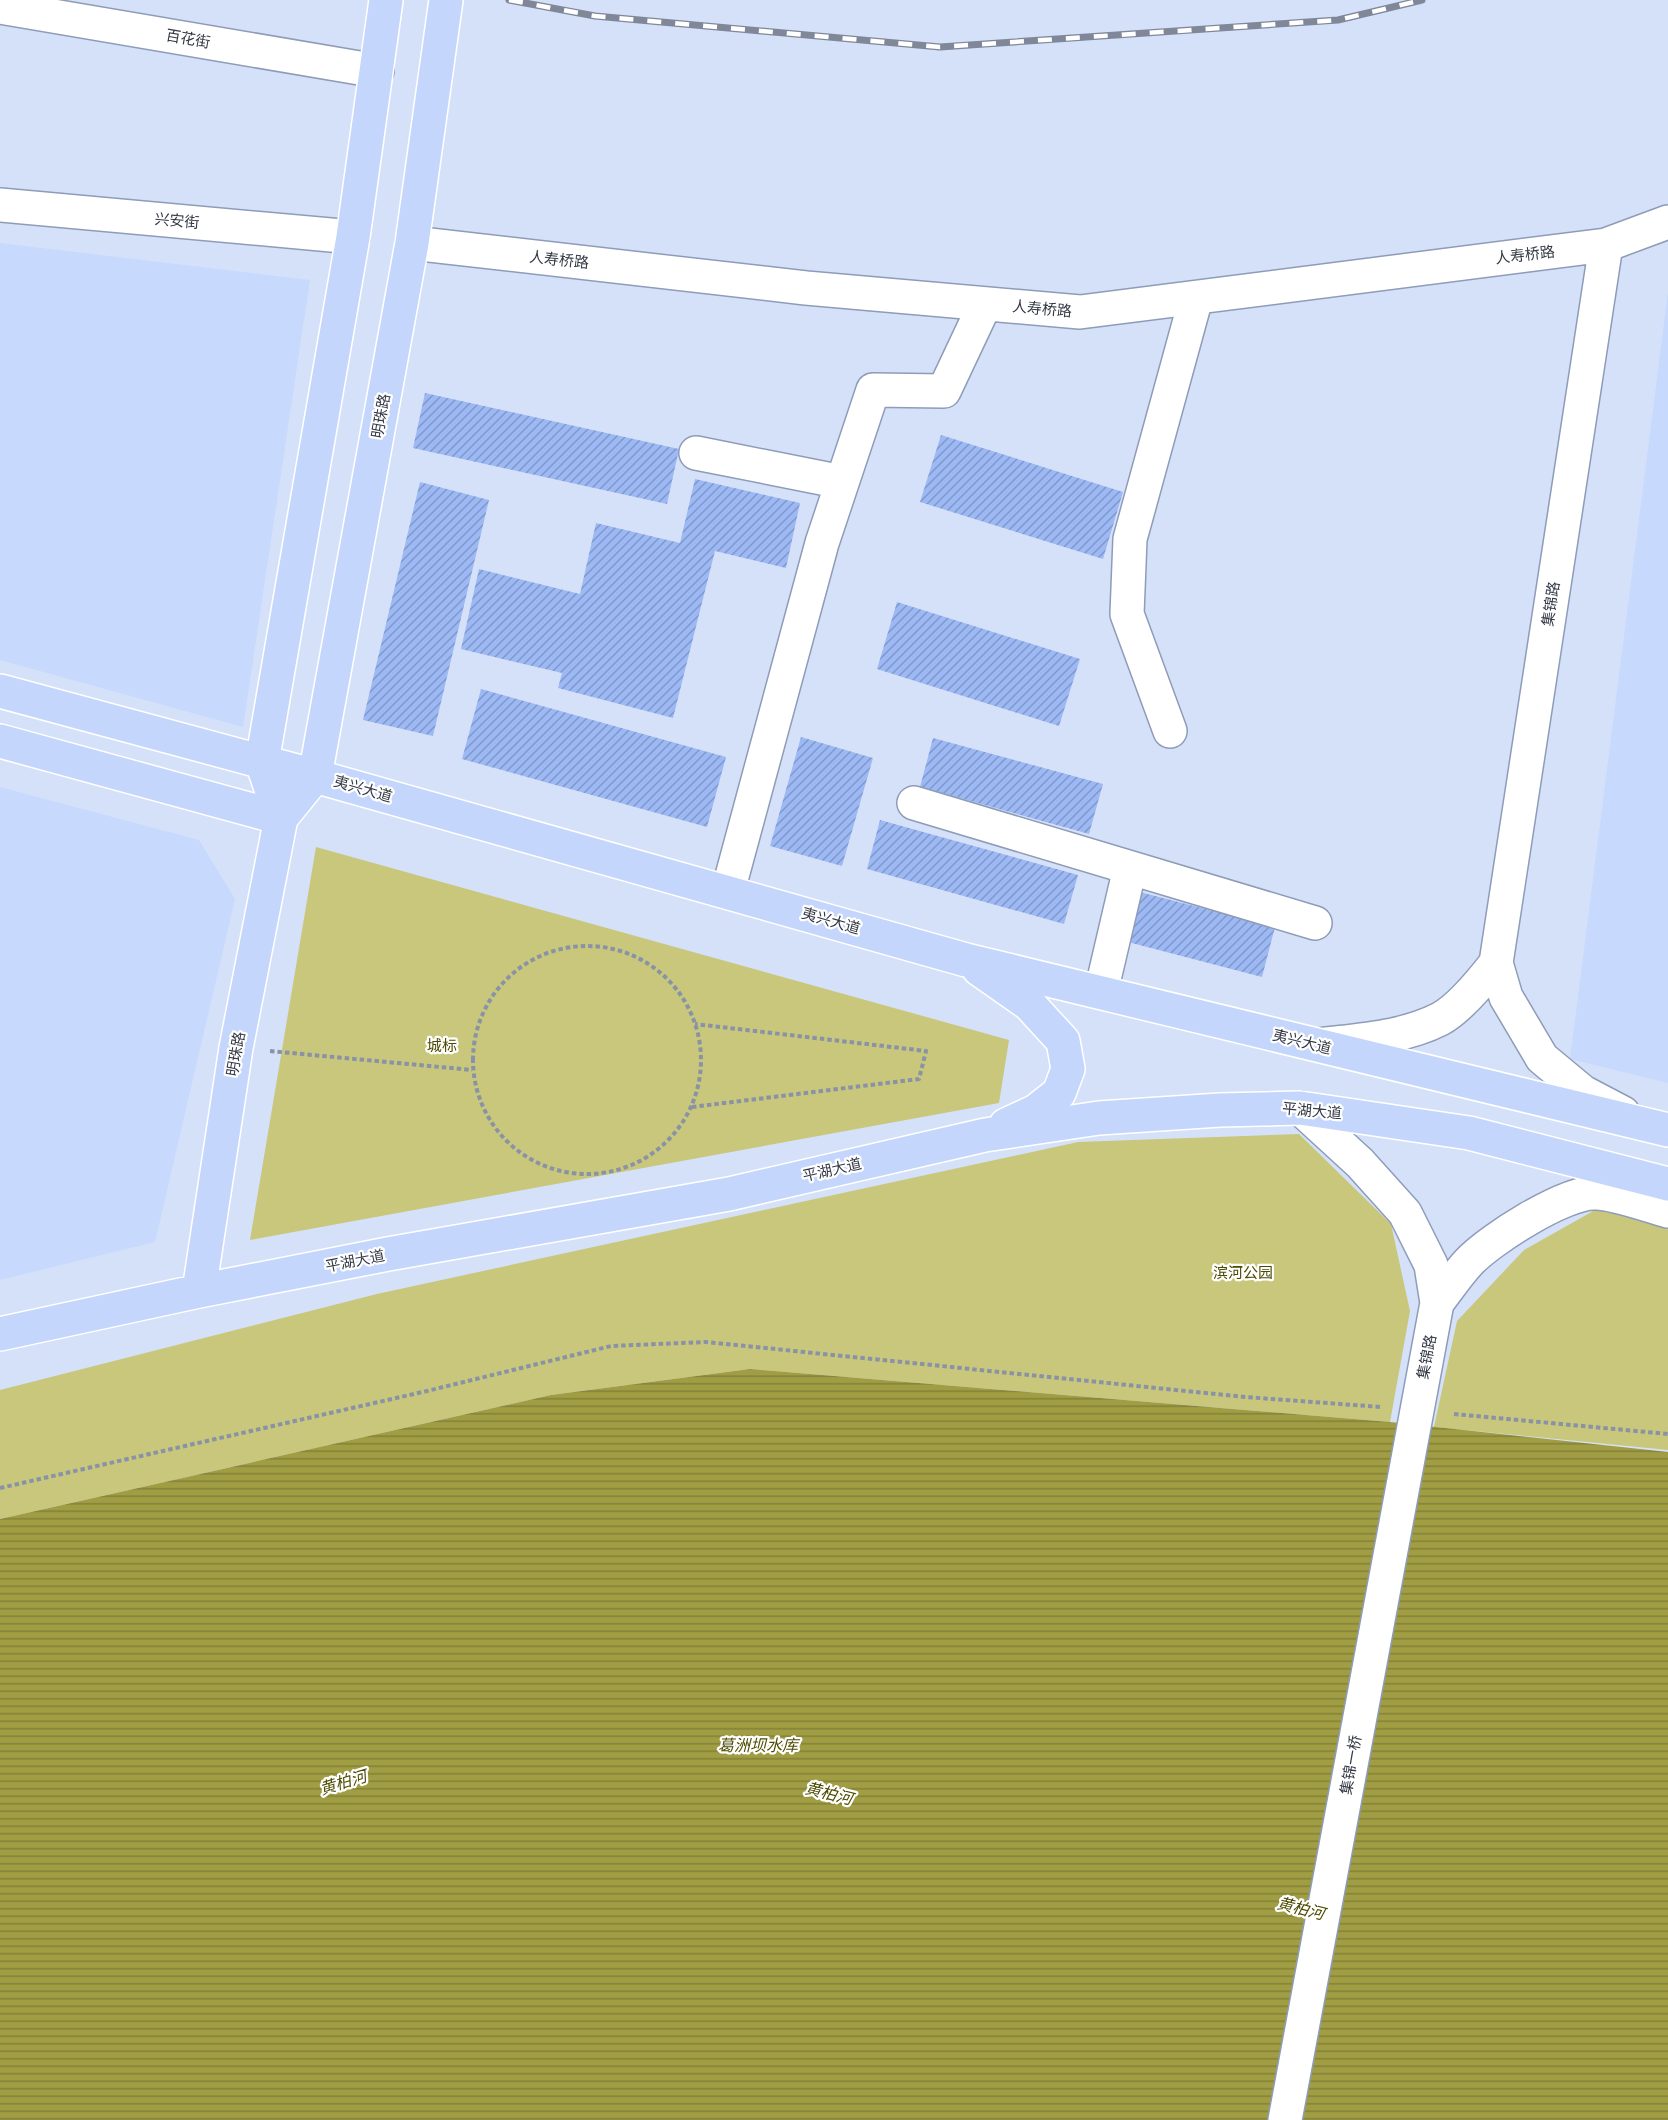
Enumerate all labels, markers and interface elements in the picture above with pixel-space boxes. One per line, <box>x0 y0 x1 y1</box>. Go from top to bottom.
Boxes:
street label: 百花街 <box>164 25 212 52</box>
street label: 兴安街 <box>154 209 200 232</box>
street label: 人寿桥路 <box>1494 241 1556 268</box>
street label: 人寿桥路 <box>528 247 590 272</box>
street label: 人寿桥路 <box>1011 296 1073 321</box>
street label: 明珠路 <box>367 392 394 440</box>
street label: 集锦路 <box>1538 580 1563 628</box>
street label: 夷兴大道 <box>332 771 395 806</box>
street label: 夷兴大道 <box>800 903 863 938</box>
street label: 夷兴大道 <box>1271 1025 1334 1058</box>
street label: 明珠路 <box>222 1030 249 1078</box>
park label: 城标 <box>427 1036 457 1055</box>
street label: 平湖大道 <box>1281 1098 1343 1123</box>
street label: 平湖大道 <box>801 1154 863 1186</box>
street label: 平湖大道 <box>324 1245 386 1276</box>
park label: 滨河公园 <box>1213 1263 1273 1282</box>
street label: 集锦路 <box>1413 1333 1440 1381</box>
street label: 集锦一桥 <box>1336 1734 1365 1796</box>
water label: 葛洲坝水库 <box>718 1735 801 1755</box>
water label: 黄柏河 <box>317 1765 372 1799</box>
water label: 黄柏河 <box>803 1777 858 1809</box>
water label: 黄柏河 <box>1275 1892 1330 1924</box>

